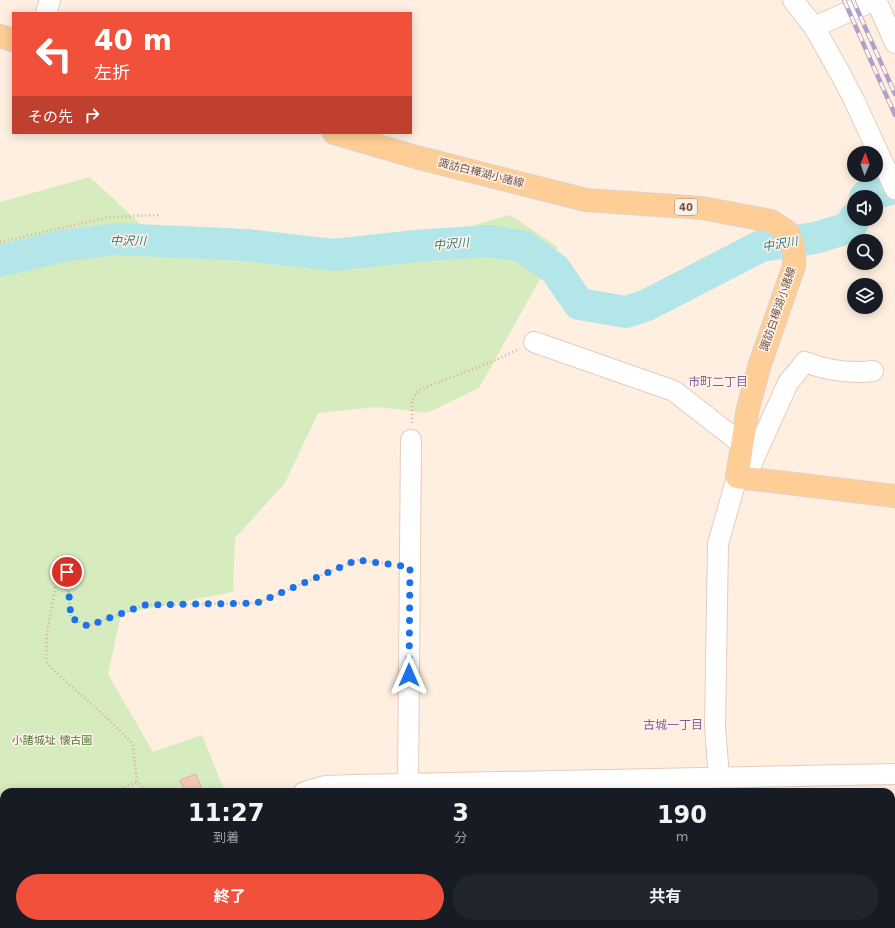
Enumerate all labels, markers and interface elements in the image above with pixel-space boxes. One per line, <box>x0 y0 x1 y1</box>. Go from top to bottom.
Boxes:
text: 40 m <box>94 24 172 57</box>
icon: left <box>28 28 80 80</box>
text: 左折 <box>94 62 130 83</box>
icon: right <box>81 104 103 126</box>
text: その先 <box>28 108 73 126</box>
north arrow <box>847 146 883 182</box>
map controls <box>847 146 883 314</box>
street label: 諏訪白樺湖小諸線 <box>437 156 525 190</box>
button: sound <box>847 190 883 226</box>
road number: 40 <box>675 199 697 215</box>
water label: 中沢川 <box>110 234 148 248</box>
water label: 中沢川 <box>761 234 801 254</box>
button: search <box>847 234 883 270</box>
water label: 中沢川 <box>432 235 472 253</box>
street label: 諏訪白樺湖小諸線 <box>758 265 798 353</box>
button: layers <box>847 278 883 314</box>
district label: 市町二丁目 <box>688 375 748 389</box>
pin <box>50 555 84 589</box>
icon: arrive <box>56 561 78 583</box>
position arrow <box>388 654 430 696</box>
district label: 古城一丁目 <box>643 718 703 732</box>
park label: 小諸城址 懐古園 <box>12 734 92 747</box>
text: 11:27 <box>188 799 264 827</box>
text: 3 <box>452 799 469 827</box>
text: 190 <box>657 801 707 829</box>
text: m <box>676 829 688 844</box>
text: 到着 <box>213 830 239 845</box>
text: 分 <box>454 830 467 845</box>
button: 終了 <box>16 874 444 920</box>
button: 共有 <box>452 874 879 920</box>

